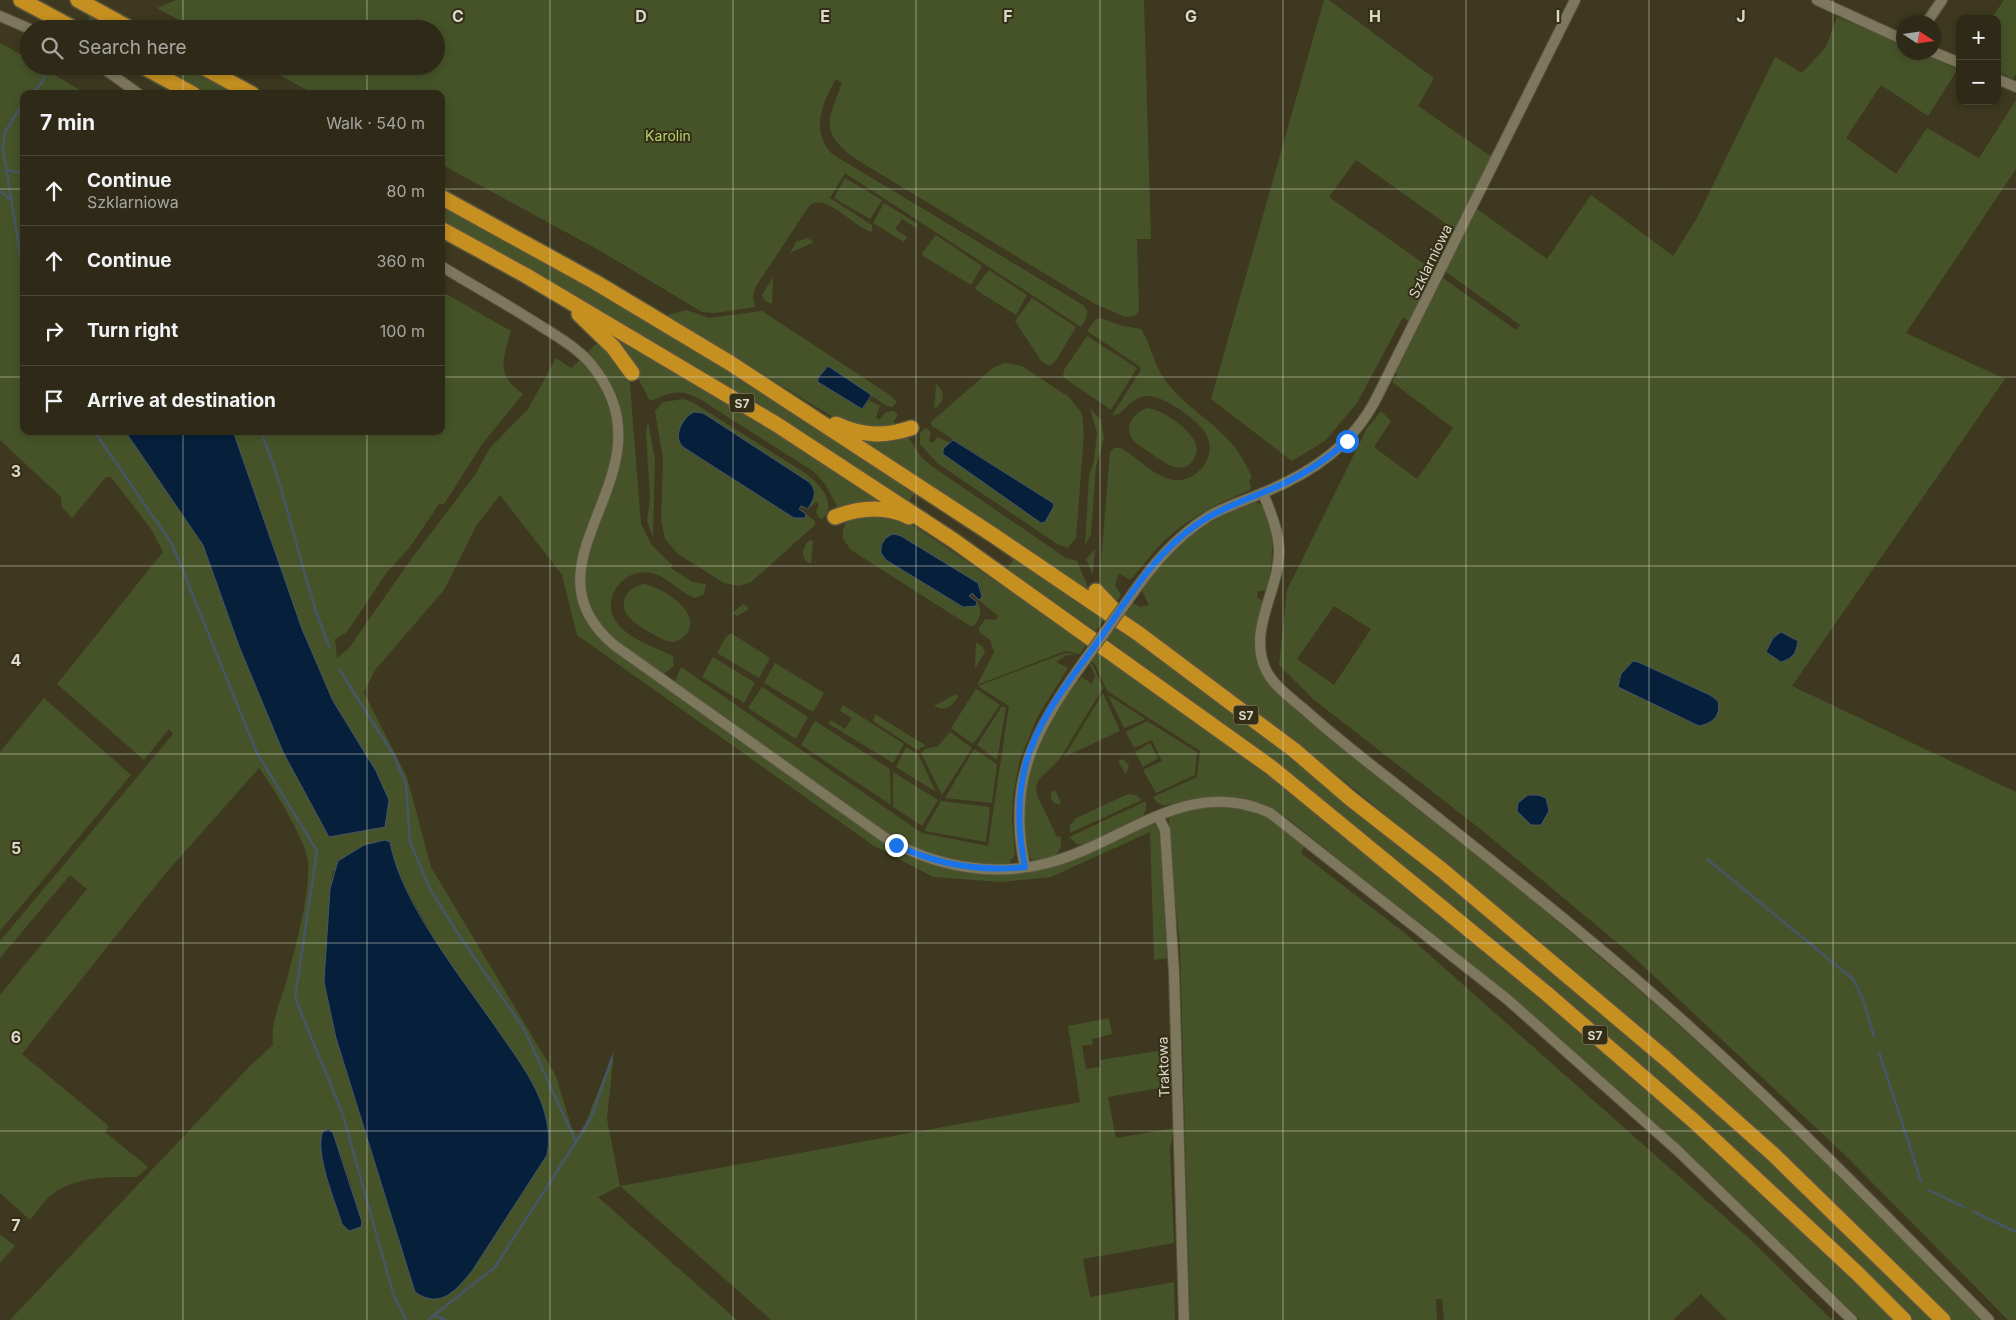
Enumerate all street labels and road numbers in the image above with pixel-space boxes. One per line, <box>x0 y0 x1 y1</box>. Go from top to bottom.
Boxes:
street label: Szklarniowa <box>1405 221 1455 301</box>
road number: S7 <box>730 393 754 412</box>
road number: S7 <box>1234 706 1258 724</box>
road number: S7 <box>1582 1026 1608 1044</box>
street label: Traktowa <box>1153 1036 1173 1098</box>

